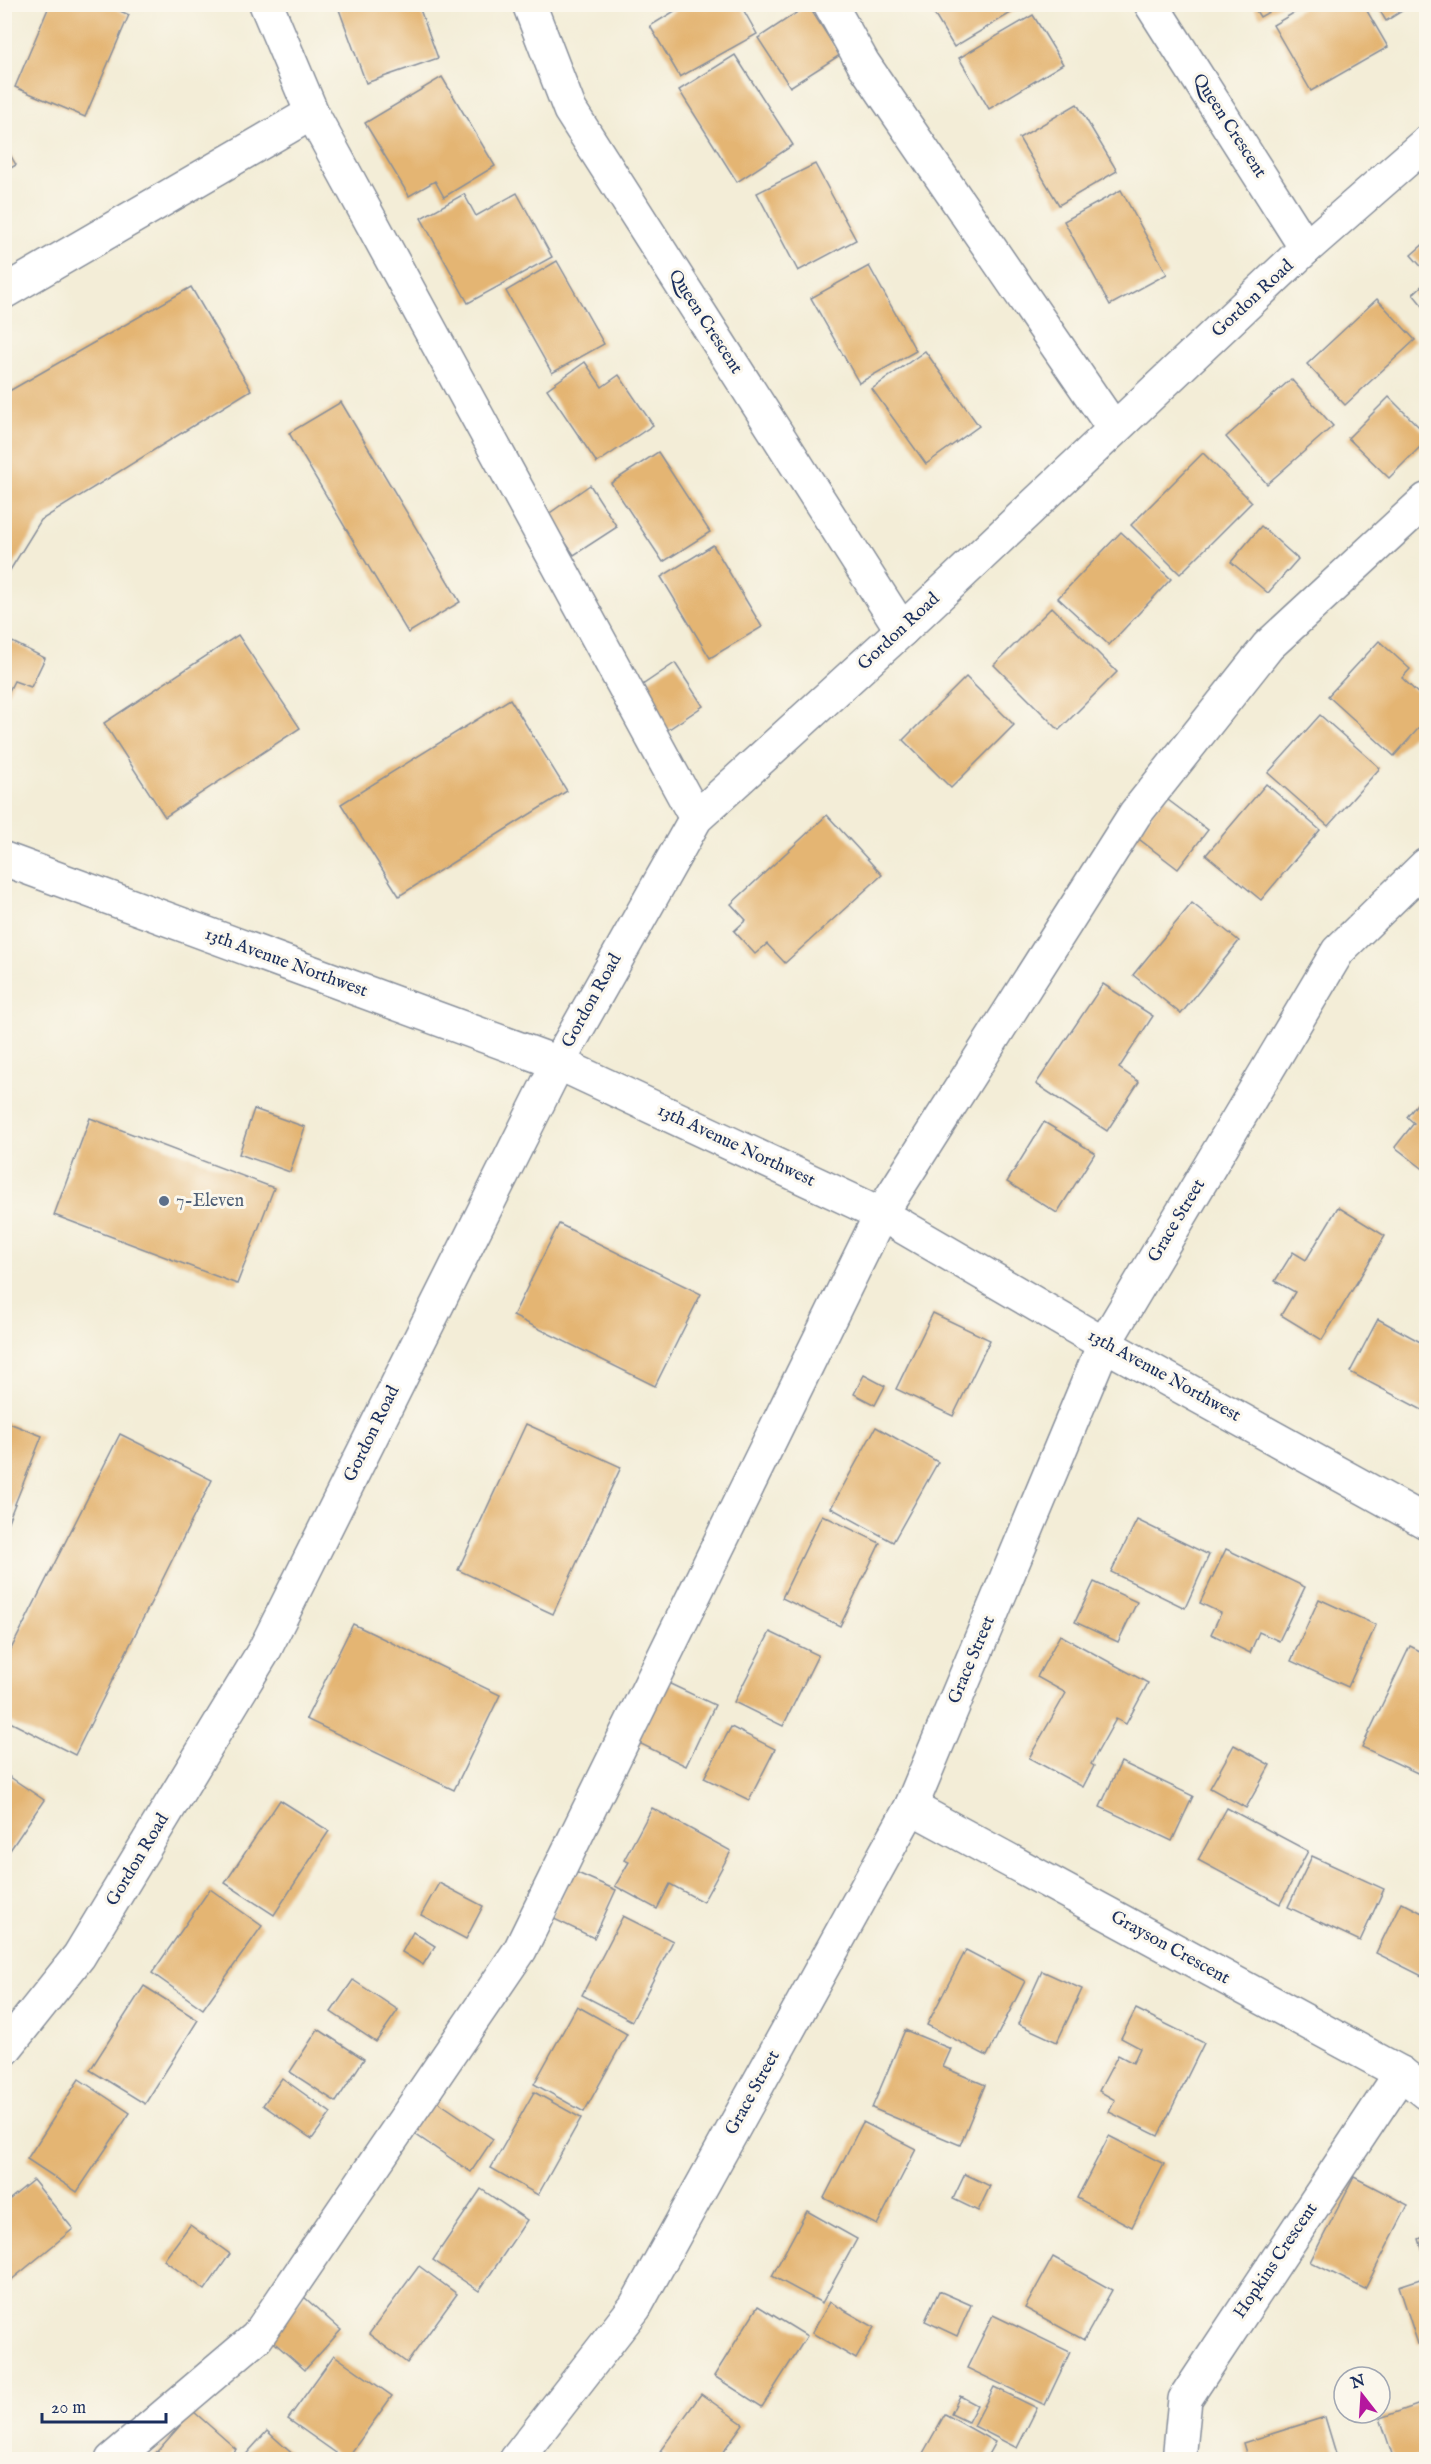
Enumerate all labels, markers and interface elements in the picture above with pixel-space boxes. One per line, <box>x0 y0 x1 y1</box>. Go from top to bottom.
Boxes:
street label: Queen Crescent <box>1187 69 1271 183</box>
street label: Gordon Road <box>1207 255 1299 343</box>
street label: Queen Crescent <box>663 265 747 379</box>
street label: Gordon Road <box>853 588 945 676</box>
street label: 13th Avenue Northwest <box>202 923 370 1003</box>
street label: Gordon Road <box>557 950 627 1052</box>
street label: 13th Avenue Northwest <box>653 1099 819 1193</box>
street label: Grace Street <box>1143 1175 1211 1267</box>
place label: 7-Eleven <box>176 1190 245 1213</box>
marker: 7-Eleven <box>157 1194 171 1208</box>
street label: 13th Avenue Northwest <box>1083 1324 1245 1428</box>
street label: Gordon Road <box>339 1382 405 1486</box>
street label: Grace Street <box>943 1613 1001 1707</box>
street label: Gordon Road <box>101 1809 175 1911</box>
street label: Grayson Crescent <box>1106 1906 1234 1990</box>
street label: Grace Street <box>720 2047 786 2139</box>
street label: Hopkins Crescent <box>1229 2199 1323 2323</box>
north arrow <box>1332 2365 1392 2425</box>
text: N <box>1348 2371 1368 2394</box>
scale bar <box>42 2386 166 2424</box>
text: 20 m <box>51 2397 86 2420</box>

